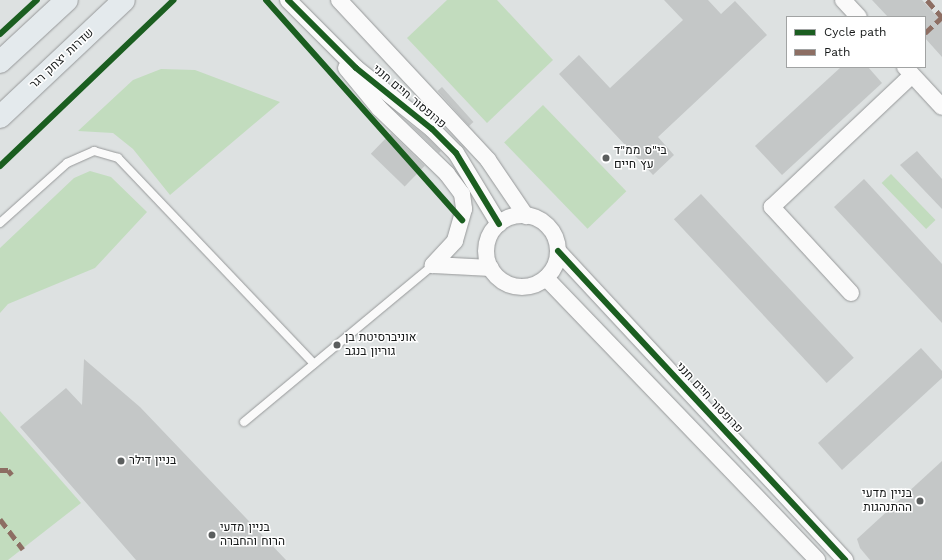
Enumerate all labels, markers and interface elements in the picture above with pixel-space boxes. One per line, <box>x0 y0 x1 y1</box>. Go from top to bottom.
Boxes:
legend <box>786 16 926 68</box>
text: Cycle path <box>824 25 886 39</box>
street label: שדרות יצחק רגר <box>27 26 97 92</box>
text: Path <box>824 45 850 59</box>
street label: פרופסור חיים חנני <box>369 62 449 132</box>
place label: בי"ס ממ"ד עץ חיים <box>614 144 667 172</box>
marker: בי"ס ממ"ד עץ חיים <box>601 153 611 163</box>
place label: אוניברסיטת בן גוריון בנגב <box>345 331 416 359</box>
marker: אוניברסיטת בן גוריון בנגב <box>332 340 342 350</box>
street label: פרופסור חיים חנני <box>673 360 745 436</box>
place label: בניין דילר <box>129 454 176 468</box>
marker: בניין דילר <box>116 456 126 466</box>
place label: בניין מדעי ההתנהגות <box>862 487 912 515</box>
marker: בניין מדעי ההתנהגות <box>915 496 925 506</box>
place label: בניין מדעי הרוח והחברה <box>220 521 285 549</box>
marker: בניין מדעי הרוח והחברה <box>207 530 217 540</box>

